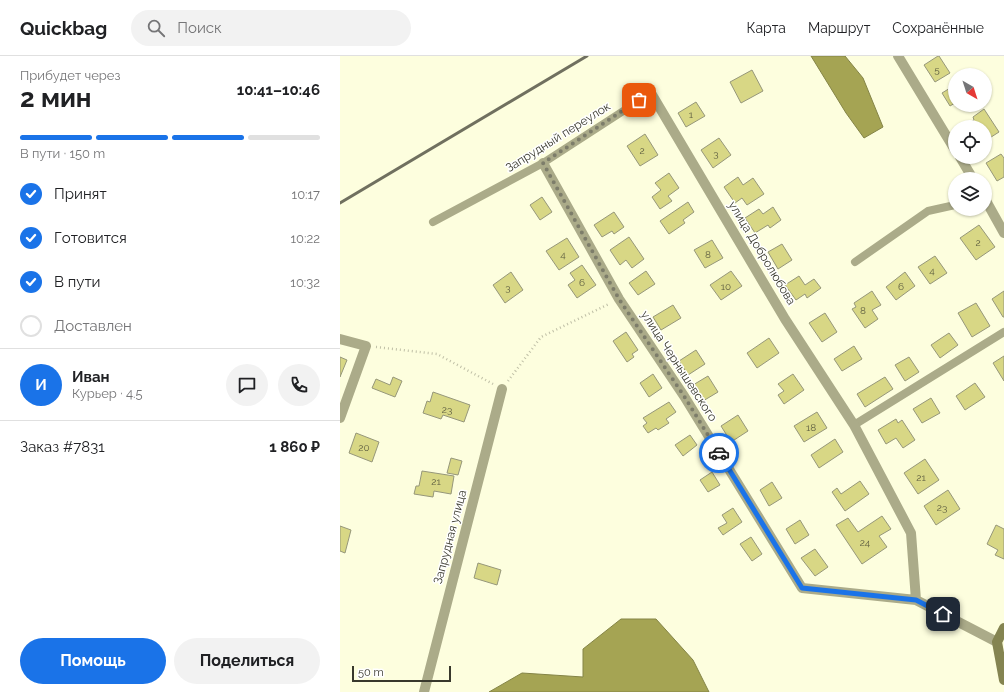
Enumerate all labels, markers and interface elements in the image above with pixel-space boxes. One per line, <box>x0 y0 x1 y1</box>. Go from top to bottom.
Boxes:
search box <box>131 10 411 46</box>
text: Quickbag <box>20 17 107 39</box>
icon: search <box>145 17 167 39</box>
text: Поиск <box>177 19 222 37</box>
text: Карта <box>747 20 786 36</box>
text: Маршрут <box>808 20 870 36</box>
text: Сохранённые <box>892 20 984 36</box>
house number: 5 <box>934 64 940 75</box>
text: Прибудет через <box>20 68 120 83</box>
north arrow <box>948 68 992 112</box>
map controls <box>948 68 992 216</box>
text: 10:41–10:46 <box>237 81 320 99</box>
text: 2 мин <box>20 83 92 113</box>
pin <box>622 83 656 117</box>
icon: bag <box>628 89 650 111</box>
street label: Запрудный переулок <box>503 99 613 175</box>
house number: 1 <box>689 109 694 120</box>
button: locate <box>948 120 992 164</box>
house number: 2 <box>639 145 645 156</box>
text: В пути · 150 m <box>20 146 105 161</box>
house number: 3 <box>713 148 719 159</box>
button: layers <box>948 172 992 216</box>
icon: check <box>20 183 42 205</box>
text: Принят <box>54 185 107 203</box>
text: 10:17 <box>292 187 320 202</box>
street label: улица Добролюбова <box>725 199 799 307</box>
icon: check <box>20 227 42 249</box>
text: Готовится <box>54 229 127 247</box>
text: 10:22 <box>290 231 320 246</box>
house number: 2 <box>975 237 981 248</box>
house number: 4 <box>560 249 566 260</box>
house number: 8 <box>705 249 711 260</box>
house number: 4 <box>929 265 935 276</box>
icon: check <box>20 271 42 293</box>
text: В пути <box>54 273 101 291</box>
text: 10:32 <box>290 275 320 290</box>
house number: 6 <box>579 277 585 288</box>
house number: 10 <box>721 281 731 292</box>
house number: 6 <box>898 281 904 292</box>
house number: 3 <box>505 282 511 293</box>
house number: 8 <box>860 305 866 316</box>
street label: улица Чернышевского <box>638 308 720 424</box>
text: Доставлен <box>54 317 132 335</box>
button: chat <box>226 364 268 406</box>
button: phone <box>278 364 320 406</box>
text: Иван <box>72 368 110 386</box>
text: И <box>35 376 47 394</box>
text: Курьер · 4.5 <box>72 386 143 401</box>
house number: 23 <box>442 404 452 415</box>
house number: 18 <box>806 422 816 433</box>
courier <box>699 433 739 473</box>
text: Заказ #7831 <box>20 438 105 456</box>
text: 1 860 ₽ <box>269 438 320 456</box>
house number: 20 <box>358 442 370 453</box>
icon: car <box>708 442 730 464</box>
house number: 21 <box>916 472 926 483</box>
house number: 21 <box>431 476 441 487</box>
street label: Запрудная улица <box>431 488 469 586</box>
house number: 23 <box>937 502 947 513</box>
house number: 24 <box>860 537 871 548</box>
pin <box>926 597 960 631</box>
icon: home <box>932 603 954 625</box>
button: Помощь <box>20 638 166 684</box>
button: Поделиться <box>174 638 320 684</box>
scale bar <box>352 664 451 683</box>
text: 50 m <box>358 666 384 679</box>

